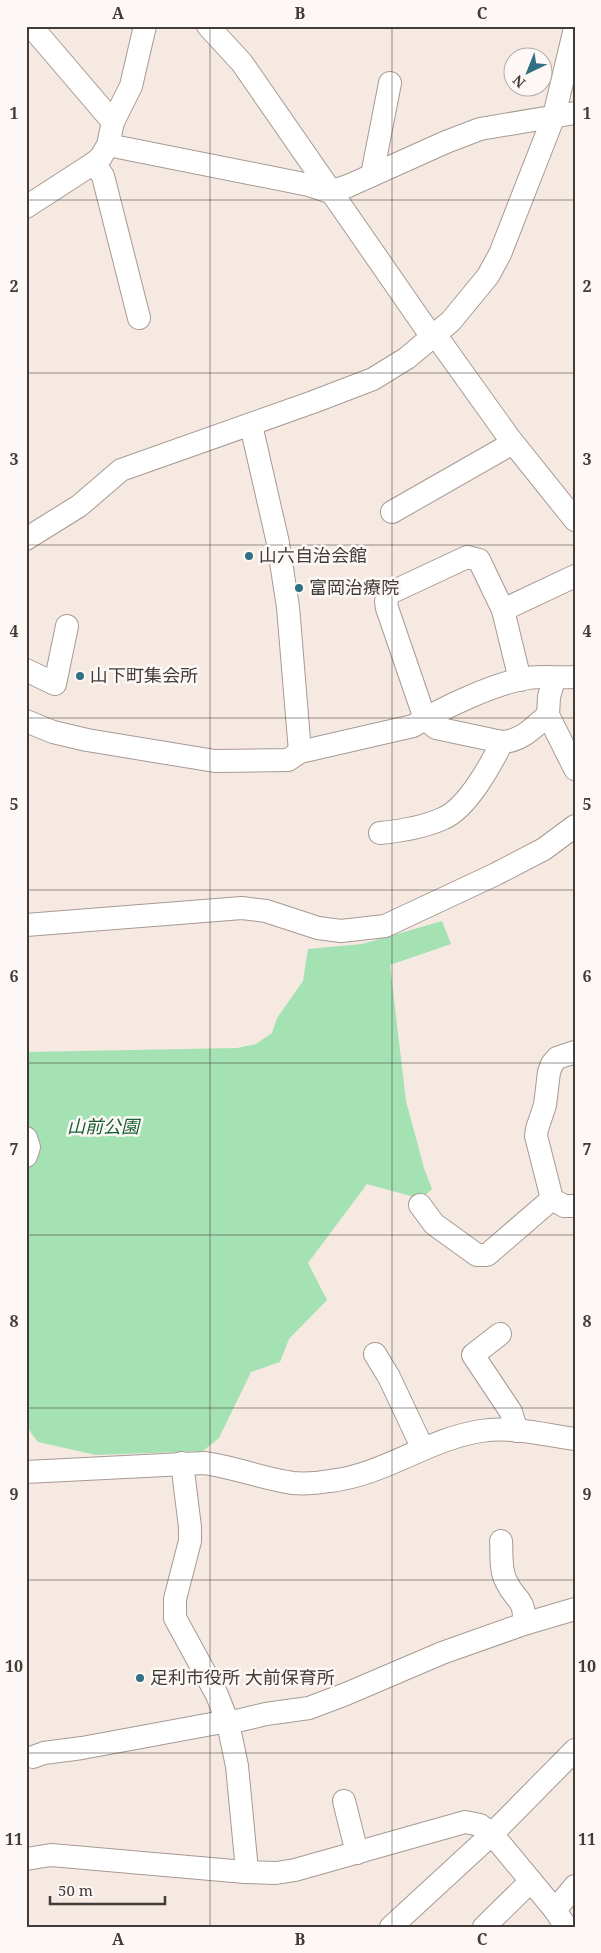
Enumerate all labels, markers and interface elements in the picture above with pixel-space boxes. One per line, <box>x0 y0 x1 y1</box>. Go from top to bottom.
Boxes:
text: A <box>112 2 125 24</box>
text: B <box>295 2 306 24</box>
text: C <box>477 2 488 24</box>
north arrow <box>504 48 554 98</box>
text: N <box>508 71 529 93</box>
text: 1 <box>9 102 19 124</box>
text: 1 <box>582 102 592 124</box>
text: 2 <box>9 275 19 297</box>
text: 2 <box>582 275 592 297</box>
text: 3 <box>9 448 19 470</box>
text: 3 <box>582 448 592 470</box>
place label: 山六自治会館 <box>259 543 367 567</box>
marker: 山六自治会館 <box>243 550 255 562</box>
place label: 富岡治療院 <box>309 575 399 599</box>
marker: 富岡治療院 <box>293 582 305 594</box>
text: 4 <box>9 620 19 642</box>
text: 4 <box>582 620 592 642</box>
place label: 山下町集会所 <box>90 663 198 687</box>
marker: 山下町集会所 <box>74 670 86 682</box>
text: 5 <box>9 793 19 815</box>
text: 5 <box>582 793 592 815</box>
text: 6 <box>9 965 19 987</box>
text: 6 <box>582 965 592 987</box>
park label: 山前公園 <box>67 1114 142 1138</box>
text: 7 <box>9 1138 19 1160</box>
text: 7 <box>582 1138 592 1160</box>
text: 8 <box>9 1310 19 1332</box>
text: 8 <box>582 1310 592 1332</box>
text: 9 <box>9 1483 19 1505</box>
text: 9 <box>582 1483 592 1505</box>
text: 10 <box>5 1655 23 1677</box>
text: 10 <box>578 1655 596 1677</box>
place label: 足利市役所 大前保育所 <box>150 1665 335 1689</box>
marker: 足利市役所 大前保育所 <box>134 1672 146 1684</box>
text: 11 <box>5 1828 23 1850</box>
text: 11 <box>578 1828 596 1850</box>
scale bar <box>50 1873 165 1905</box>
text: 50 m <box>58 1880 93 1900</box>
text: A <box>112 1928 125 1950</box>
text: B <box>295 1928 306 1950</box>
text: C <box>477 1928 488 1950</box>

